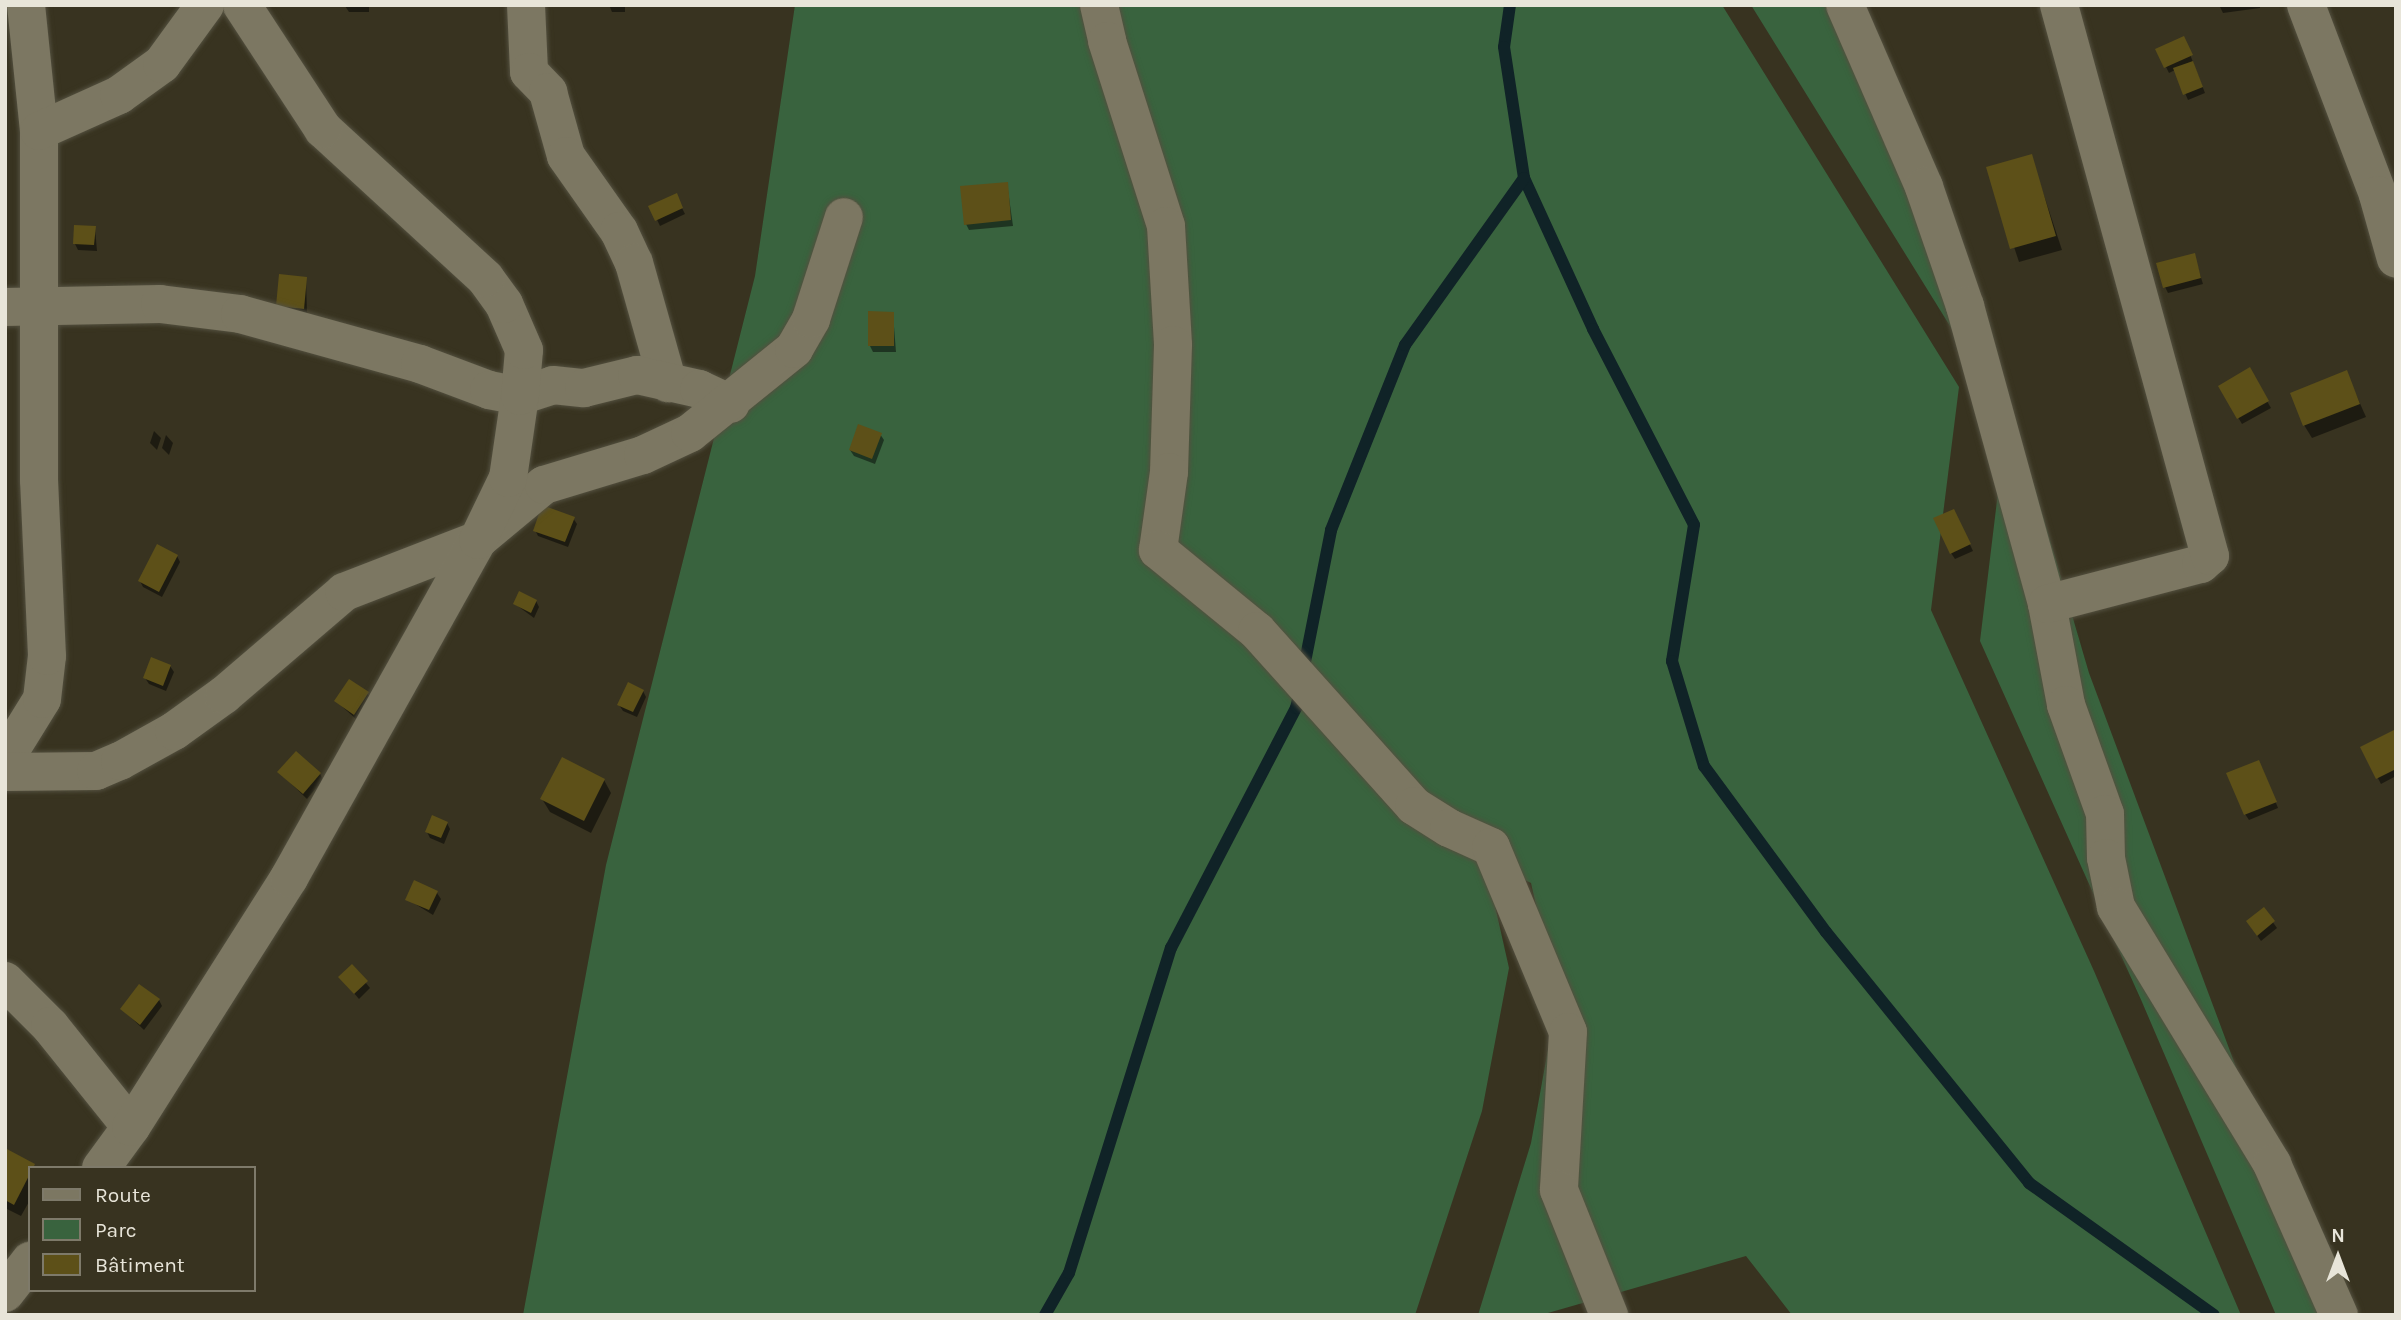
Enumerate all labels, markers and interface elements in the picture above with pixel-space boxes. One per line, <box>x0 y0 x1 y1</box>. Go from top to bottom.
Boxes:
legend <box>28 1166 256 1292</box>
text: Route <box>95 1183 151 1207</box>
text: Parc <box>95 1218 137 1242</box>
north arrow <box>2303 1222 2373 1292</box>
text: N <box>2331 1225 2345 1247</box>
text: Bâtiment <box>95 1253 185 1277</box>

